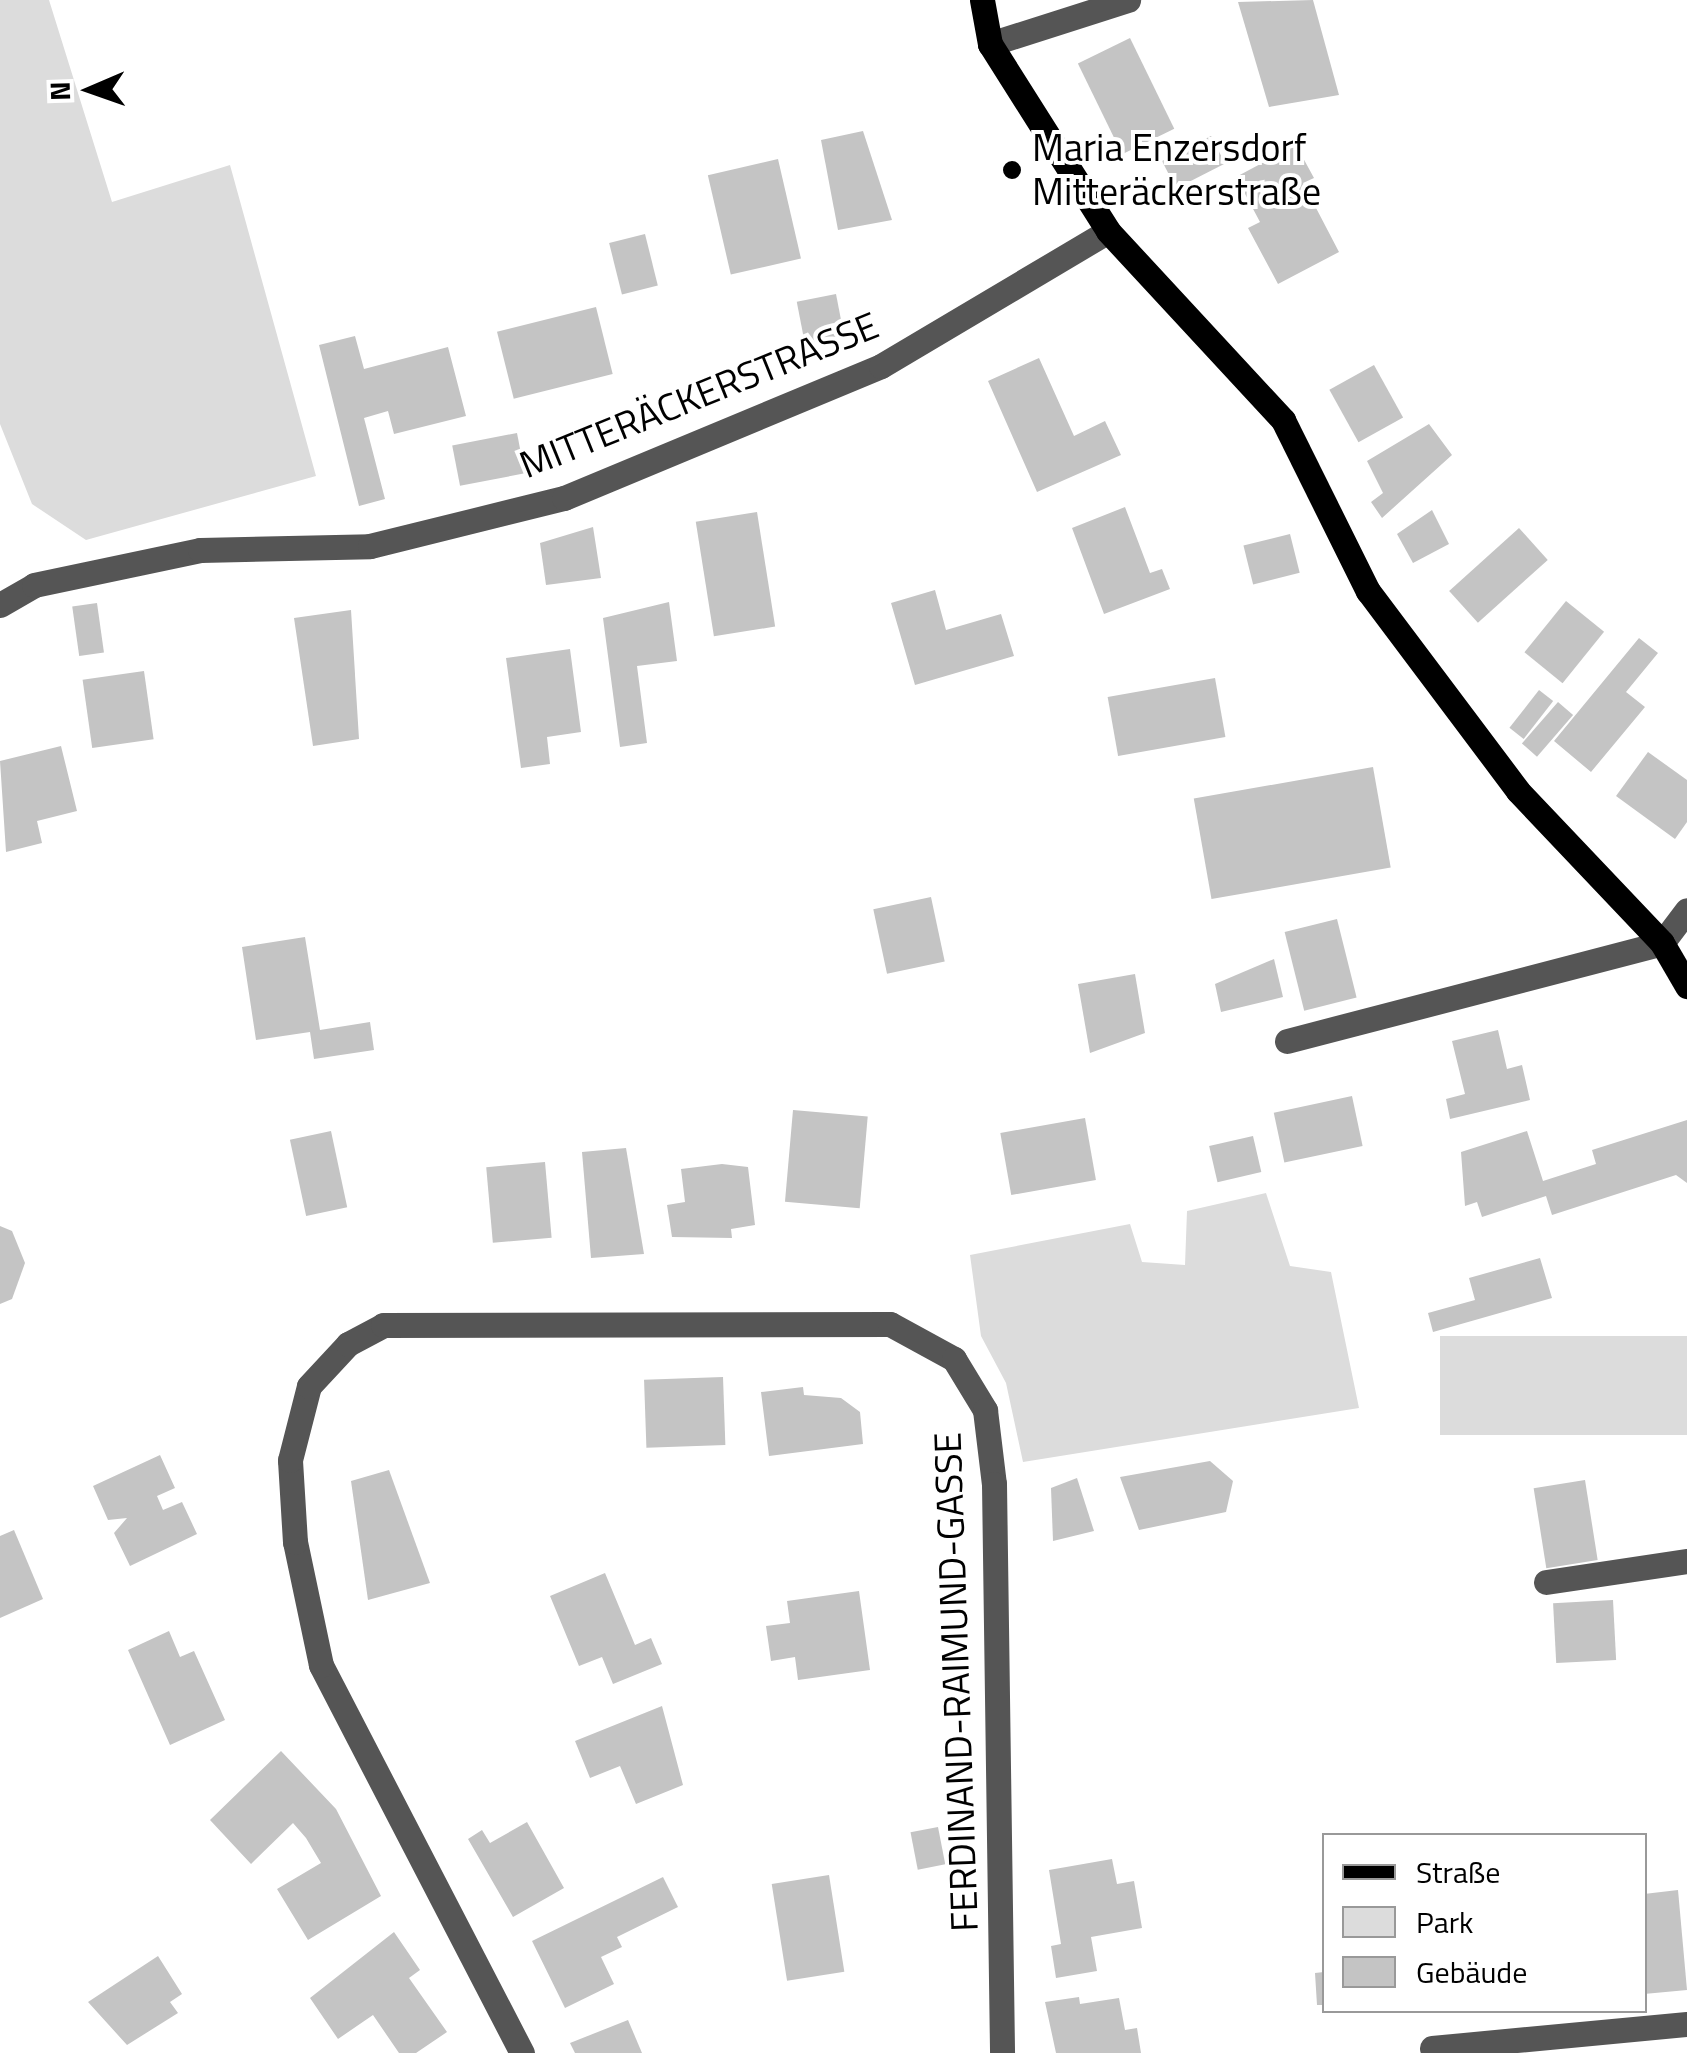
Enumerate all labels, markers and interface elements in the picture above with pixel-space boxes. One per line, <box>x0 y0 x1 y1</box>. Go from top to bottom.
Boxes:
north arrow <box>40 40 140 140</box>
text: N <box>38 81 81 102</box>
place label: Maria Enzersdorf Mitteräckerstraße <box>1032 125 1321 214</box>
marker: Maria Enzersdorf Mitteräckerstraße <box>1001 159 1023 181</box>
street label: MITTERÄCKERSTRASSE <box>513 302 885 488</box>
street label: FERDINAND-RAIMUND-GASSE <box>924 1431 988 1933</box>
legend <box>1322 1833 1647 2013</box>
text: Straße <box>1416 1849 1500 1895</box>
text: Park <box>1416 1899 1473 1945</box>
text: Gebäude <box>1416 1949 1527 1995</box>

